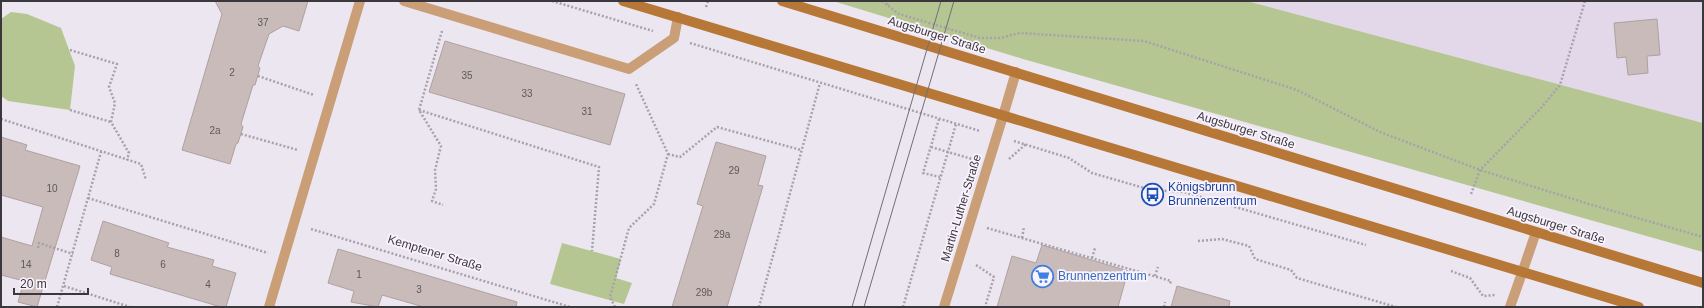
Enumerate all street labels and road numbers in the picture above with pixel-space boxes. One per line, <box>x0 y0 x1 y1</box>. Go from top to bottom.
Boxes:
street label: Augsburger Straße <box>886 13 988 57</box>
street label: Augsburger Straße <box>1195 108 1297 152</box>
street label: Martin-Luther-Straße <box>938 152 984 263</box>
street label: Augsburger Straße <box>1505 203 1607 247</box>
street label: Kemptener Straße <box>386 232 484 274</box>

